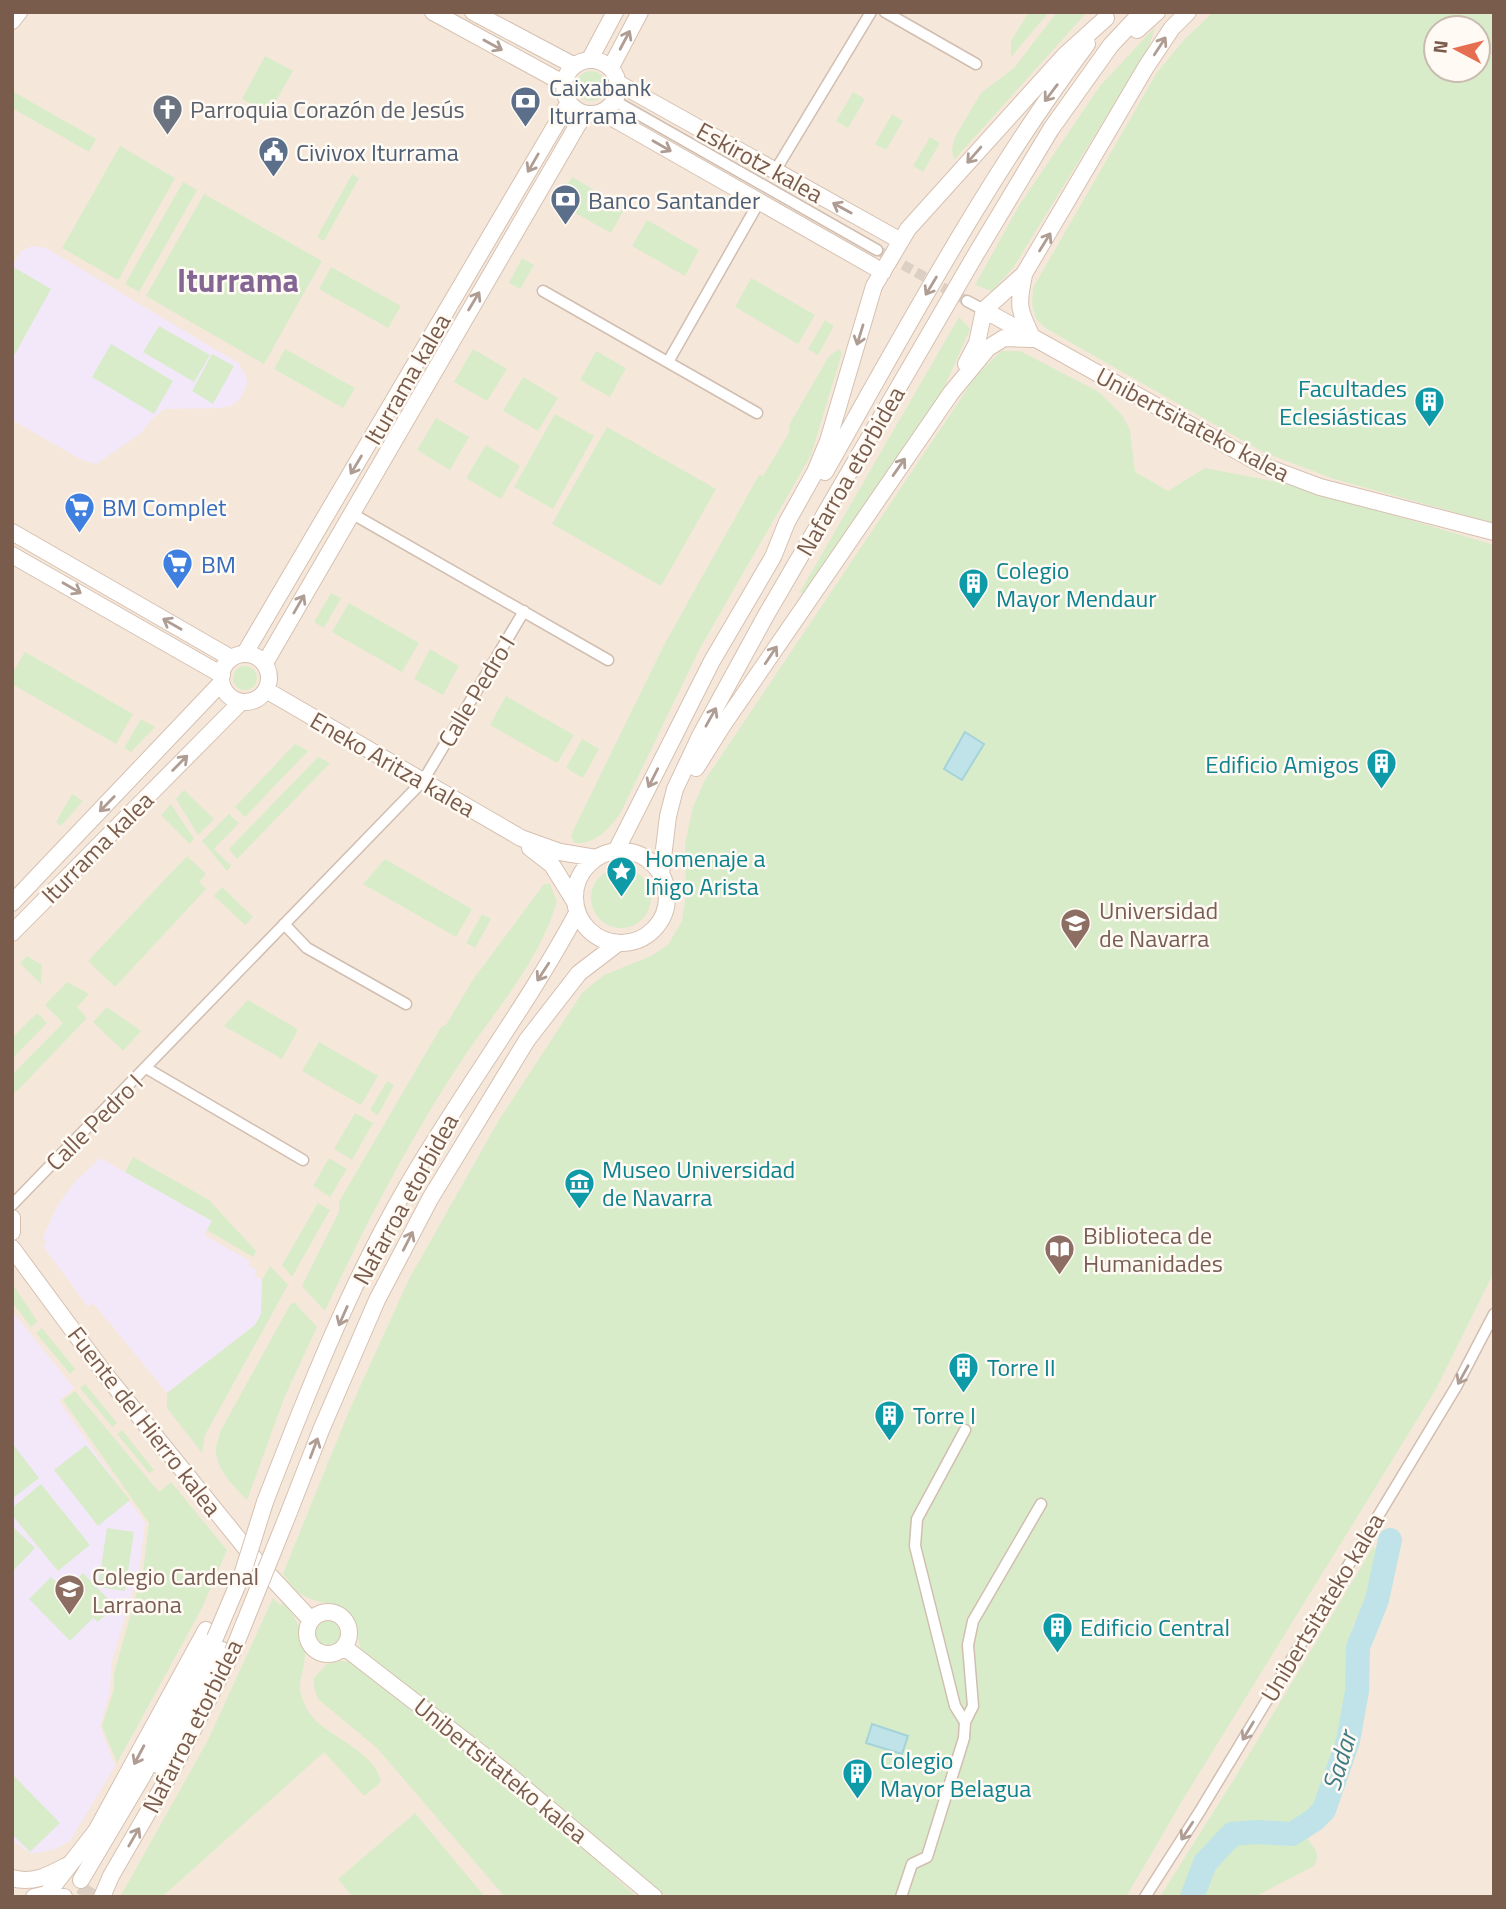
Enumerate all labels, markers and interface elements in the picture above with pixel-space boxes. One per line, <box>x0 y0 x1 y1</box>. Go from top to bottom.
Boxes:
north arrow <box>1422 14 1492 84</box>
one-way arrow <box>619 30 632 51</box>
one-way arrow <box>1154 36 1168 56</box>
one-way arrow <box>482 39 503 52</box>
text: N <box>1424 39 1455 55</box>
place label: Caixabank Iturrama <box>549 69 652 133</box>
one-way arrow <box>1043 83 1058 101</box>
bank icon: Caixabank Iturrama <box>509 84 543 128</box>
place label: Parroquia Corazón de Jesús <box>190 91 465 127</box>
church icon: Parroquia Corazón de Jesús <box>150 92 184 136</box>
street label: Eskirotz kalea <box>690 112 830 212</box>
place label: Civivox Iturrama <box>296 134 459 170</box>
public building icon: Civivox Iturrama <box>256 135 290 179</box>
one-way arrow <box>651 139 671 153</box>
one-way arrow <box>966 146 982 164</box>
one-way arrow <box>526 152 540 172</box>
place label: Banco Santander <box>588 182 760 218</box>
bank icon: Banco Santander <box>548 183 582 227</box>
one-way arrow <box>832 201 852 215</box>
one-way arrow <box>1038 232 1052 252</box>
district label: Iturrama <box>177 256 299 304</box>
one-way arrow <box>923 275 937 295</box>
one-way arrow <box>467 291 481 311</box>
street label: Iturrama kalea <box>355 307 459 451</box>
one-way arrow <box>852 324 865 346</box>
street label: Unibertsitateko kalea <box>1090 358 1296 490</box>
place label: Facultades Eclesiásticas <box>1279 370 1407 434</box>
street label: Nafarroa etorbidea <box>787 379 913 563</box>
building icon: Facultades Eclesiásticas <box>1413 385 1447 429</box>
one-way arrow <box>349 454 363 474</box>
one-way arrow <box>892 458 906 477</box>
place label: BM Complet <box>102 489 227 525</box>
supermarket icon: BM Complet <box>62 490 96 534</box>
place label: BM <box>201 546 236 582</box>
supermarket icon: BM <box>161 547 195 591</box>
place label: Colegio Mayor Mendaur <box>996 552 1157 616</box>
building icon: Colegio Mayor Mendaur <box>956 567 990 611</box>
one-way arrow <box>61 582 81 596</box>
one-way arrow <box>293 594 306 615</box>
one-way arrow <box>163 617 183 631</box>
street label: Calle Pedro I <box>429 628 523 754</box>
one-way arrow <box>764 646 778 665</box>
street label: Eneko Aritza kalea <box>304 702 482 826</box>
one-way arrow <box>704 707 718 728</box>
place label: Edificio Amigos <box>1205 746 1359 782</box>
building icon: Edificio Amigos <box>1365 747 1399 791</box>
one-way arrow <box>172 754 189 771</box>
one-way arrow <box>646 767 660 788</box>
street label: Iturrama kalea <box>33 783 161 911</box>
one-way arrow <box>98 795 115 812</box>
place label: Homenaje a Iñigo Arista <box>645 840 766 904</box>
place icon: Homenaje a Iñigo Arista <box>605 855 639 899</box>
place label: Universidad de Navarra <box>1099 892 1218 956</box>
school or university icon: Universidad de Navarra <box>1059 907 1093 951</box>
one-way arrow <box>536 962 551 981</box>
street label: Calle Pedro I <box>37 1065 151 1179</box>
street label: Nafarroa etorbidea <box>343 1107 467 1291</box>
place label: Museo Universidad de Navarra <box>602 1151 795 1215</box>
museum icon: Museo Universidad de Navarra <box>562 1166 596 1210</box>
place label: Biblioteca de Humanidades <box>1083 1217 1223 1281</box>
one-way arrow <box>401 1232 415 1252</box>
library icon: Biblioteca de Humanidades <box>1043 1232 1077 1276</box>
one-way arrow <box>335 1305 348 1326</box>
street label: Fuente del Hierro kalea <box>59 1318 231 1524</box>
place label: Torre II <box>987 1349 1056 1385</box>
building icon: Torre II <box>947 1350 981 1394</box>
one-way arrow <box>1456 1364 1469 1385</box>
place label: Torre I <box>913 1397 976 1433</box>
building icon: Torre I <box>873 1398 907 1442</box>
one-way arrow <box>308 1438 321 1460</box>
street label: Unibertsitateko kalea <box>1251 1506 1393 1708</box>
place label: Colegio Cardenal Larraona <box>92 1558 259 1622</box>
school or university icon: Colegio Cardenal Larraona <box>52 1573 86 1617</box>
place label: Edificio Central <box>1080 1609 1230 1645</box>
building icon: Edificio Central <box>1040 1610 1074 1654</box>
street label: Nafarroa etorbidea <box>133 1633 251 1819</box>
street label: Unibertsitateko kalea <box>406 1688 596 1852</box>
one-way arrow <box>1241 1720 1255 1740</box>
water label: Sadar <box>1312 1724 1367 1795</box>
place label: Colegio Mayor Belagua <box>880 1742 1031 1806</box>
one-way arrow <box>132 1744 145 1765</box>
building icon: Colegio Mayor Belagua <box>840 1757 874 1801</box>
one-way arrow <box>1180 1821 1194 1841</box>
one-way arrow <box>127 1827 141 1847</box>

